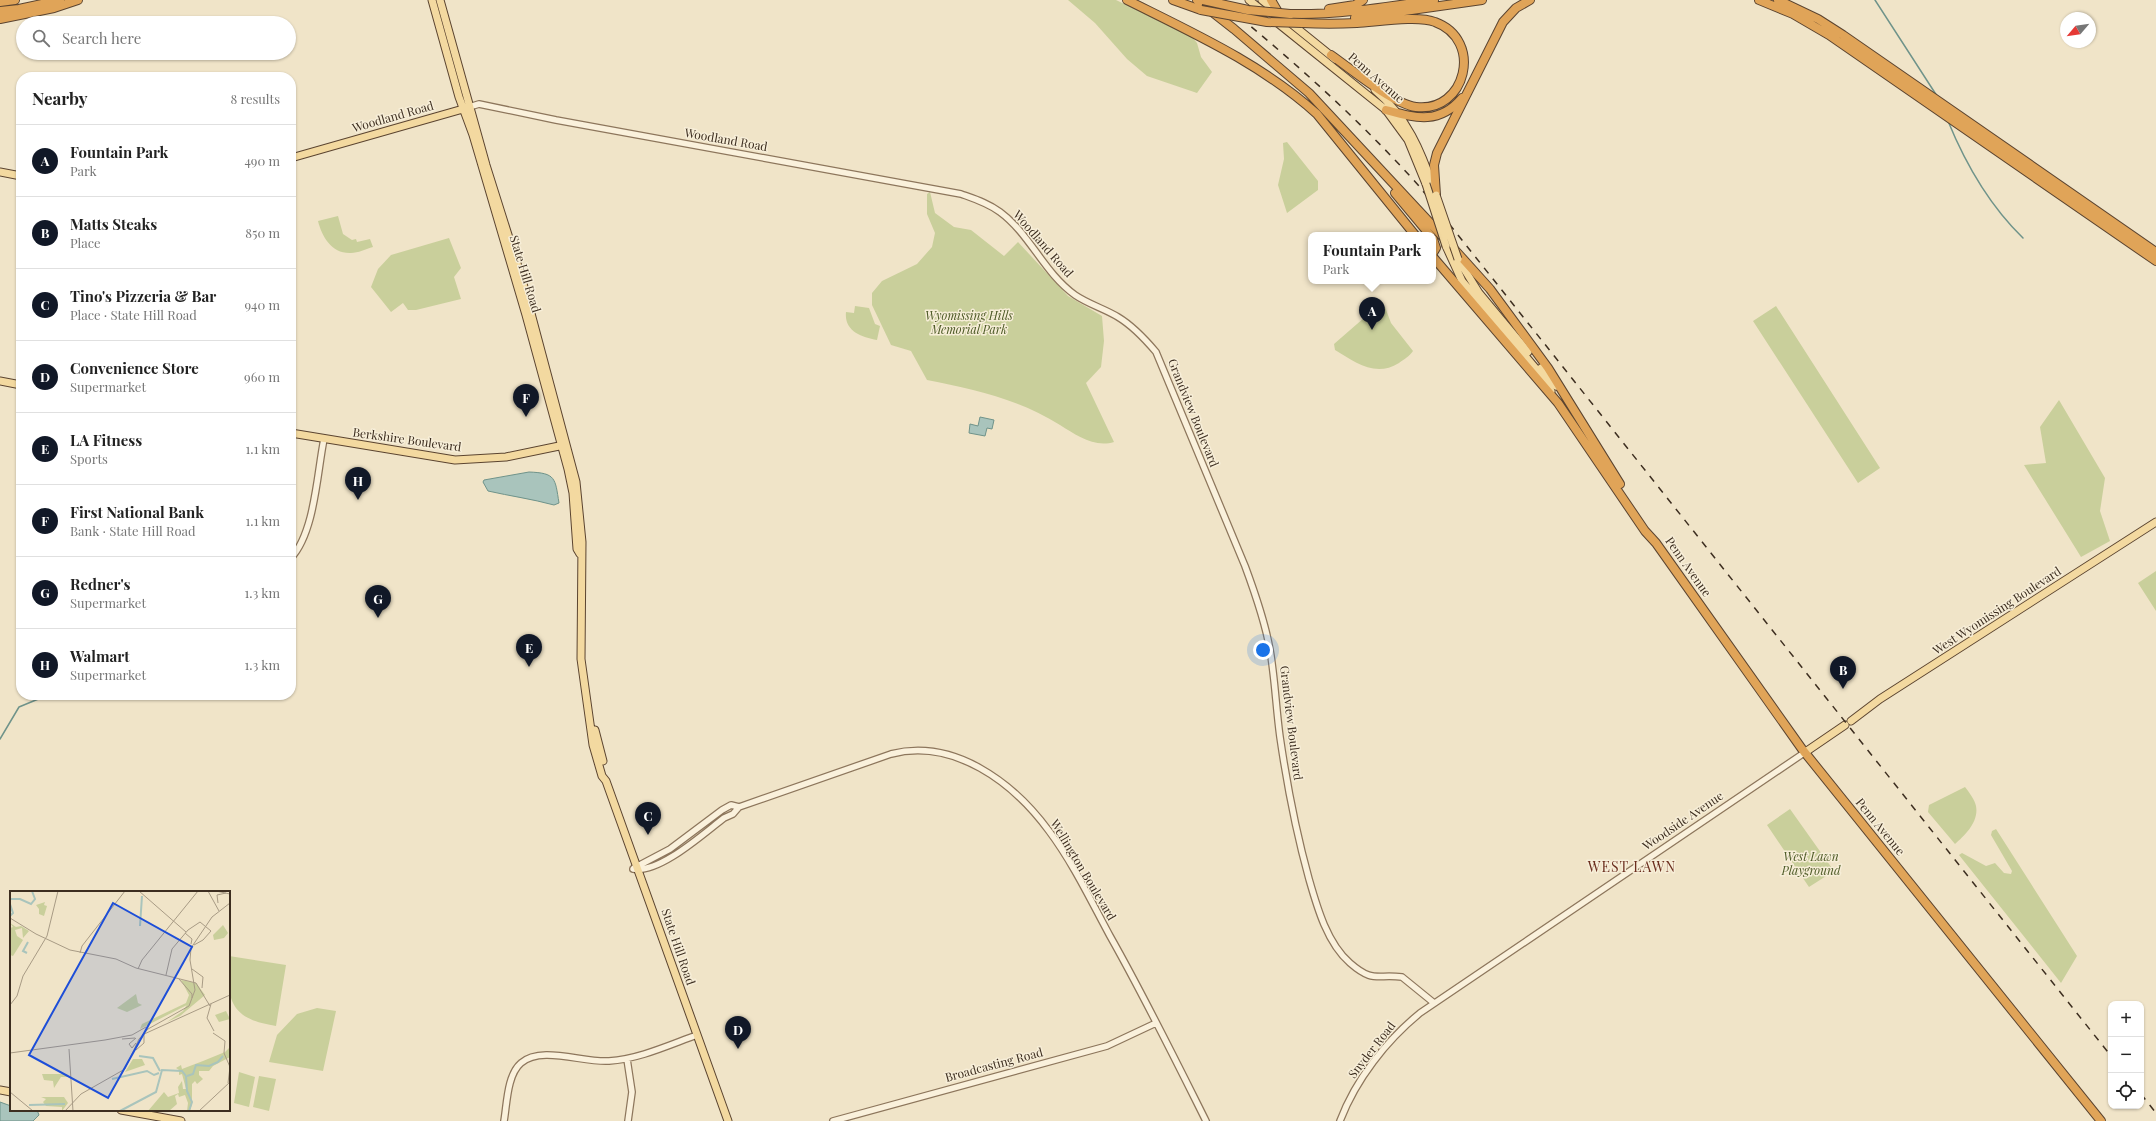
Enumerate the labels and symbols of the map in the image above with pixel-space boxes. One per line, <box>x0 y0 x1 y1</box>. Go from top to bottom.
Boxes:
north arrow <box>2060 12 2096 48</box>
street label: Penn Avenue <box>1345 48 1408 106</box>
street label: Woodland Road <box>349 97 435 136</box>
street label: Woodland Road <box>682 124 769 154</box>
street label: Woodland Road <box>1010 206 1077 280</box>
street label: State Hill Road <box>507 233 545 314</box>
pin: A <box>1359 297 1385 330</box>
park label: Wyomissing Hills Memorial Park <box>925 307 1013 337</box>
street label: Grandview Boulevard <box>1165 356 1223 469</box>
pin: F <box>513 384 539 417</box>
street label: Berkshire Boulevard <box>352 423 463 455</box>
pin: H <box>345 467 371 500</box>
street label: Penn Avenue <box>1662 533 1715 599</box>
street label: West Wyomissing Boulevard <box>1928 563 2064 658</box>
pin: G <box>365 585 391 618</box>
pin: E <box>516 634 542 667</box>
your location <box>1253 640 1273 660</box>
pin: B <box>1830 656 1856 689</box>
street label: Grandview Boulevard <box>1277 665 1307 781</box>
street label: Woodside Avenue <box>1638 787 1726 854</box>
street label: Penn Avenue <box>1853 794 1909 858</box>
pin: C <box>635 802 661 835</box>
street label: Wellington Boulevard <box>1047 815 1120 923</box>
park label: West Lawn Playground <box>1781 848 1841 878</box>
district label: WEST LAWN <box>1587 857 1676 876</box>
inset map <box>10 891 230 1111</box>
street label: State Hill Road <box>658 906 700 987</box>
pin: D <box>725 1016 751 1049</box>
street label: Snyder Road <box>1344 1018 1398 1081</box>
street label: Broadcasting Road <box>943 1043 1044 1085</box>

